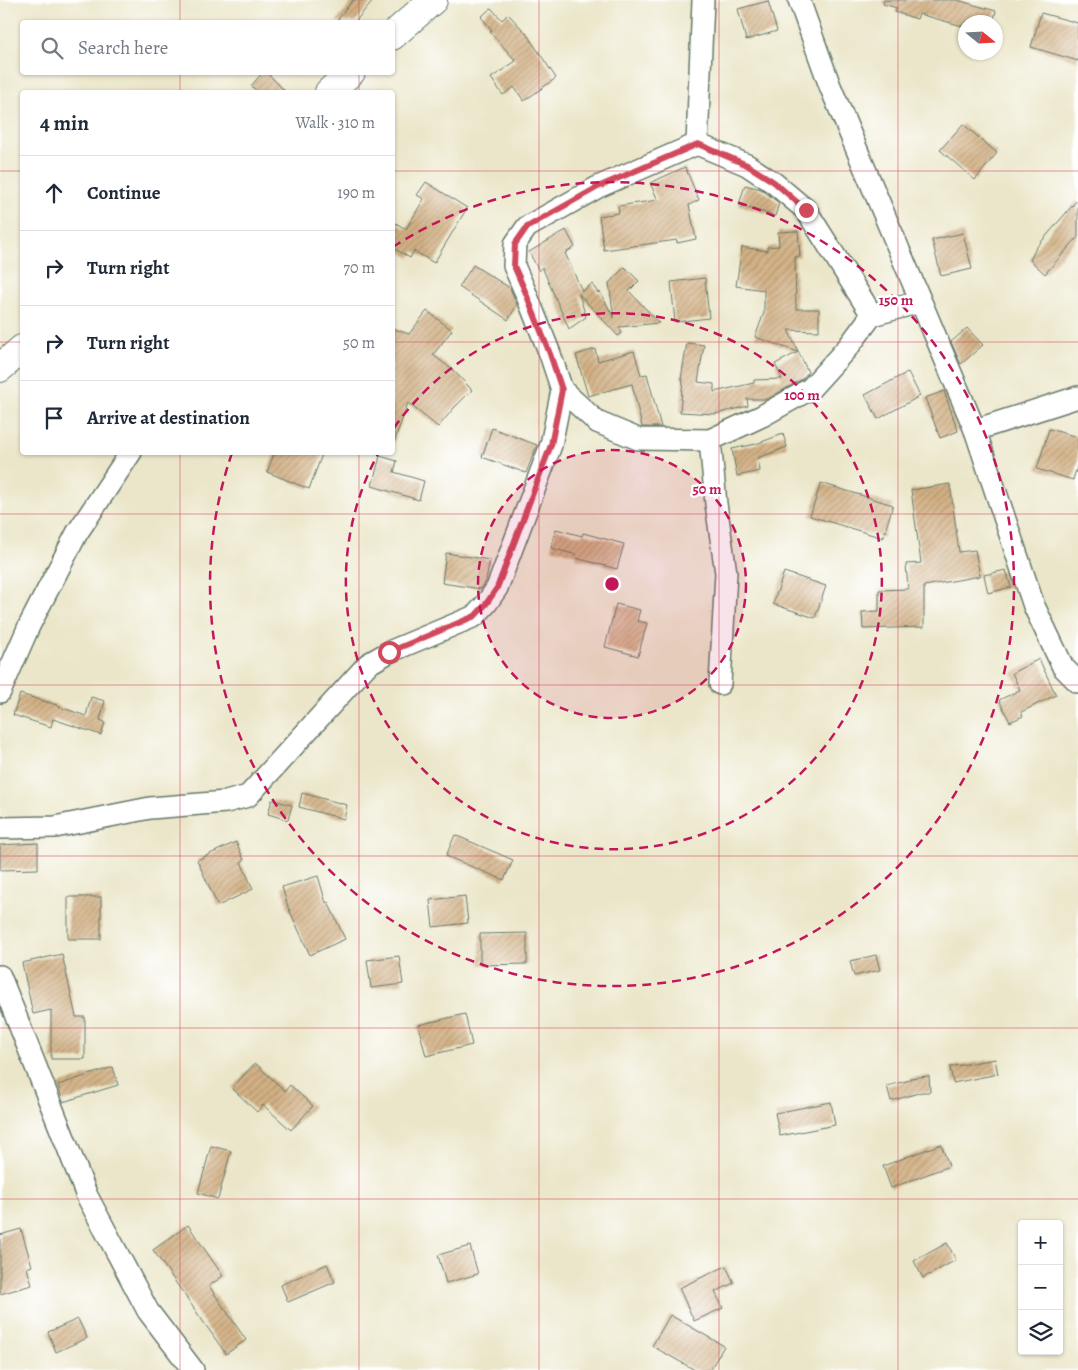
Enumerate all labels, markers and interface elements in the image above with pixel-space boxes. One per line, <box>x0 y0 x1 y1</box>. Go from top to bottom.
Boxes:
north arrow <box>958 15 1003 60</box>
search box <box>20 20 395 75</box>
icon: search <box>38 34 66 62</box>
text: Search here <box>78 35 168 61</box>
text: 4 min <box>40 109 89 137</box>
text: Walk · 310 m <box>295 112 375 134</box>
icon: ahead <box>40 179 68 207</box>
text: Continue <box>87 180 161 206</box>
text: 190 m <box>337 182 375 204</box>
route end <box>795 199 818 222</box>
icon: right <box>40 254 68 282</box>
text: Turn right <box>87 255 169 281</box>
text: 70 m <box>343 257 375 279</box>
text: 150 m <box>879 290 914 310</box>
icon: right <box>40 329 68 357</box>
text: Turn right <box>87 330 169 356</box>
text: 50 m <box>343 332 375 354</box>
text: 100 m <box>784 385 820 405</box>
icon: arrive <box>40 404 68 432</box>
text: Arrive at destination <box>87 405 250 431</box>
text: 50 m <box>692 479 722 499</box>
centre of rings <box>603 575 621 593</box>
route start <box>378 641 401 664</box>
map controls <box>1018 1220 1063 1355</box>
button: + <box>1018 1220 1063 1265</box>
button: − <box>1018 1265 1063 1310</box>
button: layers <box>1018 1310 1063 1355</box>

